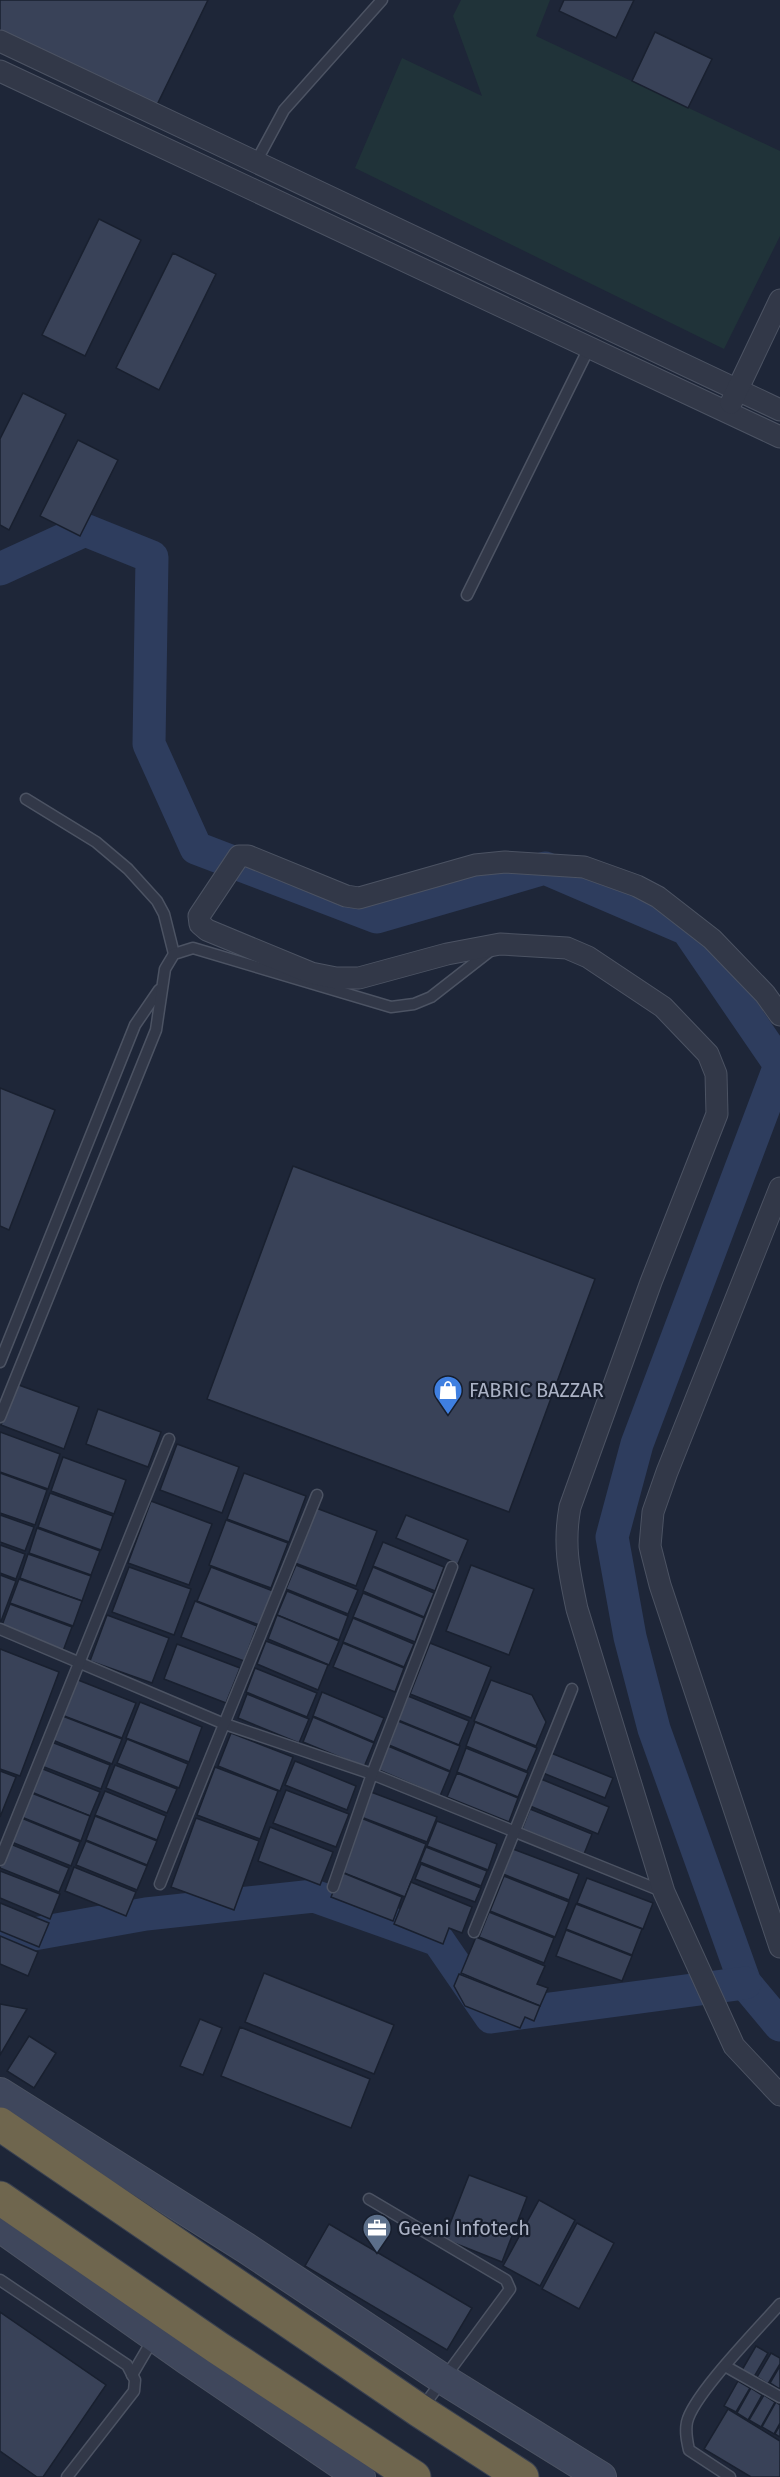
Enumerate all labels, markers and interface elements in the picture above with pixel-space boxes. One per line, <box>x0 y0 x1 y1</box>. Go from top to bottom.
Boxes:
shop icon: FABRIC BAZZAR <box>432 1374 464 1416</box>
place label: FABRIC BAZZAR <box>469 1378 604 1402</box>
office icon: Geeni Infotech <box>361 2212 393 2254</box>
place label: Geeni Infotech <box>398 2216 530 2240</box>

